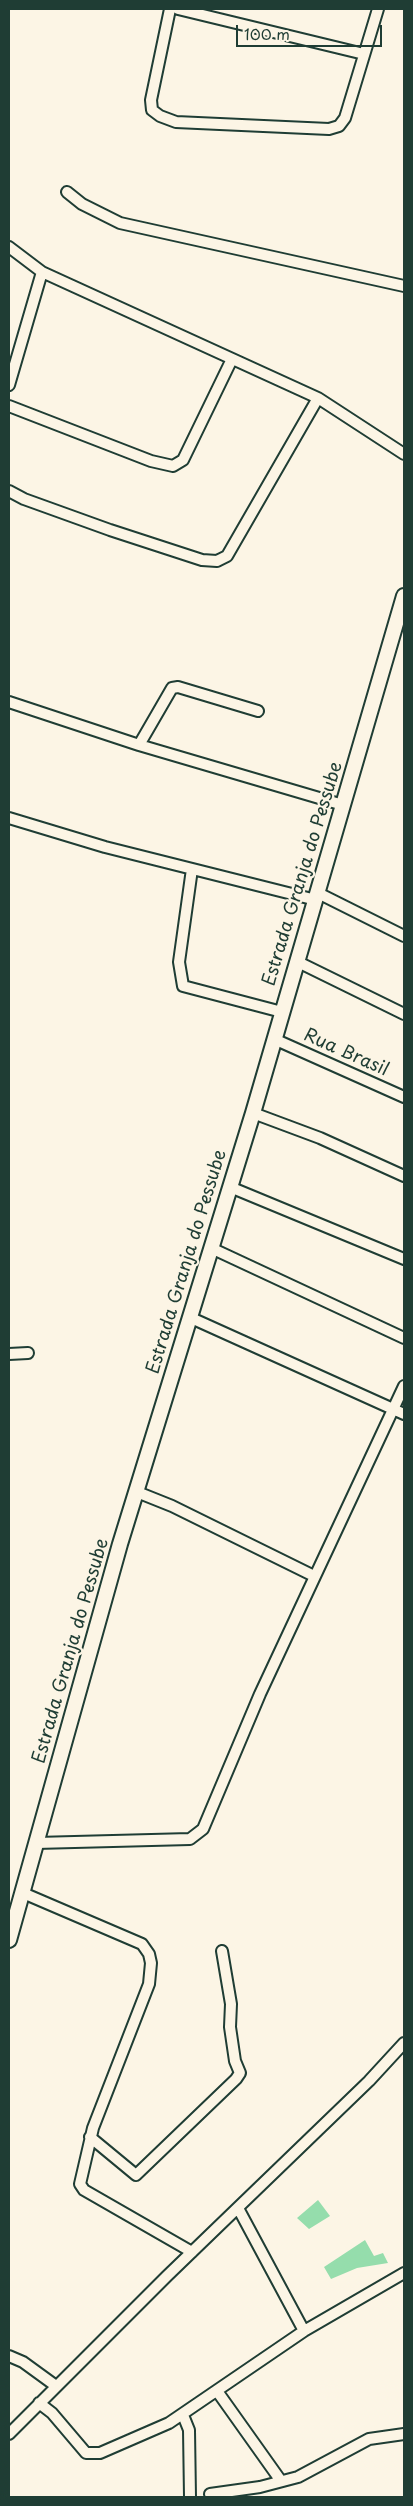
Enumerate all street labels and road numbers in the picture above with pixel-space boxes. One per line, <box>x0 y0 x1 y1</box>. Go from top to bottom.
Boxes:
street label: Estrada Granja do Pessube <box>259 759 347 989</box>
street label: Rua Brasil <box>300 1025 392 1081</box>
street label: Estrada Granja do Pessube <box>143 1147 231 1377</box>
street label: Estrada Granja do Pessube <box>28 1536 114 1766</box>

